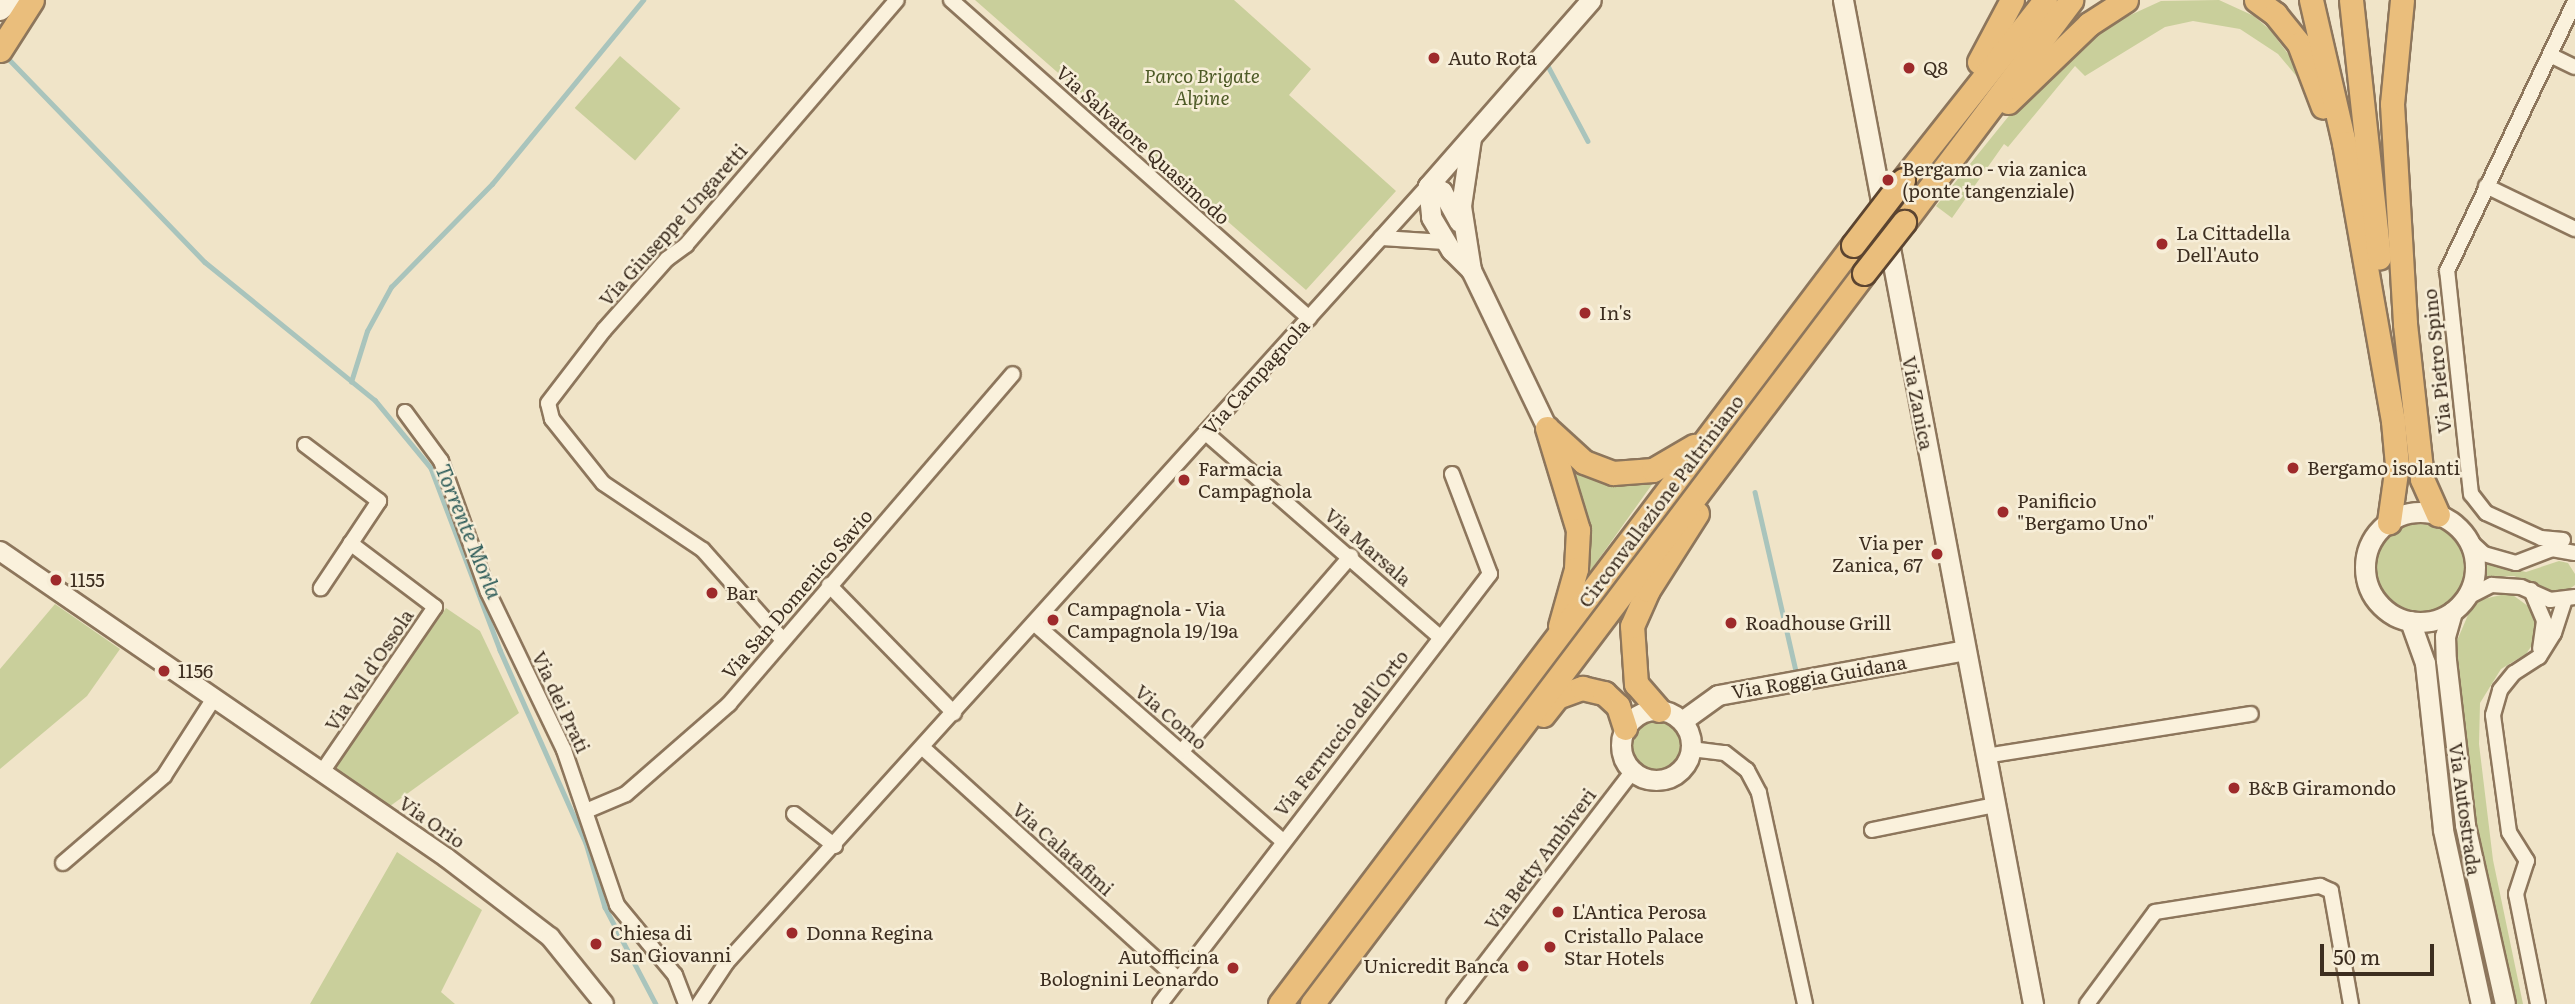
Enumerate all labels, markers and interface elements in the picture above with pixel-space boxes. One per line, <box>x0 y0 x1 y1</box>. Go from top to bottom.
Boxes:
place label: Auto Rota <box>1448 47 1537 69</box>
marker: Auto Rota <box>1426 50 1442 66</box>
place label: Q8 <box>1923 57 1948 79</box>
marker: Q8 <box>1901 60 1917 76</box>
street label: Via Salvatore Quasimodo <box>1051 61 1235 229</box>
park label: Parco Brigate Alpine <box>1144 65 1260 109</box>
street label: Via Giuseppe Ungaretti <box>594 139 752 311</box>
place label: Bergamo - via zanica (ponte tangenziale) <box>1902 158 2087 202</box>
marker: Bergamo - via zanica (ponte tangenziale) <box>1880 172 1896 188</box>
place label: La Cittadella Dell'Auto <box>2176 222 2290 266</box>
marker: La Cittadella Dell'Auto <box>2154 236 2170 252</box>
street label: Via Pietro Spino <box>2418 287 2456 435</box>
place label: In's <box>1599 302 1631 324</box>
marker: In's <box>1577 305 1593 321</box>
street label: Via Campagnola <box>1198 314 1314 440</box>
street label: Via Zanica <box>1898 354 1938 452</box>
street label: Circonvallazione Paltriniano <box>1574 390 1748 612</box>
place label: Bergamo isolanti <box>2307 457 2460 479</box>
place label: Farmacia Campagnola <box>1198 458 1312 502</box>
water label: Torrente Morla <box>432 460 508 602</box>
marker: Bergamo isolanti <box>2285 460 2301 476</box>
marker: Farmacia Campagnola <box>1176 472 1192 488</box>
place label: Panificio "Bergamo Uno" <box>2017 490 2155 534</box>
street label: Via Marsala <box>1320 503 1416 591</box>
street label: Via San Domenico Savio <box>717 504 877 684</box>
marker: Panificio "Bergamo Uno" <box>1995 504 2011 520</box>
place label: Via per Zanica, 67 <box>1832 532 1923 576</box>
marker: Via per Zanica, 67 <box>1929 546 1945 562</box>
place label: 1155 <box>70 569 105 591</box>
marker: 1155 <box>48 572 64 588</box>
place label: Bar <box>726 582 758 604</box>
marker: Bar <box>704 585 720 601</box>
place label: Campagnola - Via Campagnola 19/19a <box>1067 598 1238 642</box>
street label: Via Val d'Ossola <box>320 605 418 735</box>
marker: Campagnola - Via Campagnola 19/19a <box>1045 612 1061 628</box>
place label: Roadhouse Grill <box>1745 612 1891 634</box>
marker: Roadhouse Grill <box>1723 615 1739 631</box>
street label: Via Ferruccio dell'Orto <box>1269 645 1413 821</box>
street label: Via dei Prati <box>527 647 595 757</box>
street label: Via Roggia Guidana <box>1730 650 1908 704</box>
place label: 1156 <box>178 660 213 682</box>
marker: 1156 <box>156 663 172 679</box>
street label: Via Como <box>1130 680 1212 754</box>
street label: Via Autostrada <box>2444 741 2486 877</box>
place label: B&B Giramondo <box>2248 777 2396 799</box>
marker: B&B Giramondo <box>2226 780 2242 796</box>
street label: Via Betty Ambiveri <box>1480 784 1600 934</box>
street label: Via Orio <box>395 791 469 853</box>
street label: Via Calatafimi <box>1008 798 1118 900</box>
place label: L'Antica Perosa <box>1572 901 1707 923</box>
marker: L'Antica Perosa <box>1550 904 1566 920</box>
place label: Chiesa di San Giovanni <box>610 922 731 966</box>
place label: Donna Regina <box>806 922 933 944</box>
marker: Donna Regina <box>784 925 800 941</box>
place label: Cristallo Palace Star Hotels <box>1564 925 1704 969</box>
scale bar <box>2323 930 2437 974</box>
marker: Chiesa di San Giovanni <box>588 936 604 952</box>
marker: Cristallo Palace Star Hotels <box>1542 939 1558 955</box>
text: 50 m <box>2333 940 2380 971</box>
place label: Autofficina Bolognini Leonardo <box>1039 946 1219 990</box>
place label: Unicredit Banca <box>1363 955 1509 977</box>
marker: Unicredit Banca <box>1515 958 1531 974</box>
marker: Autofficina Bolognini Leonardo <box>1225 960 1241 976</box>

